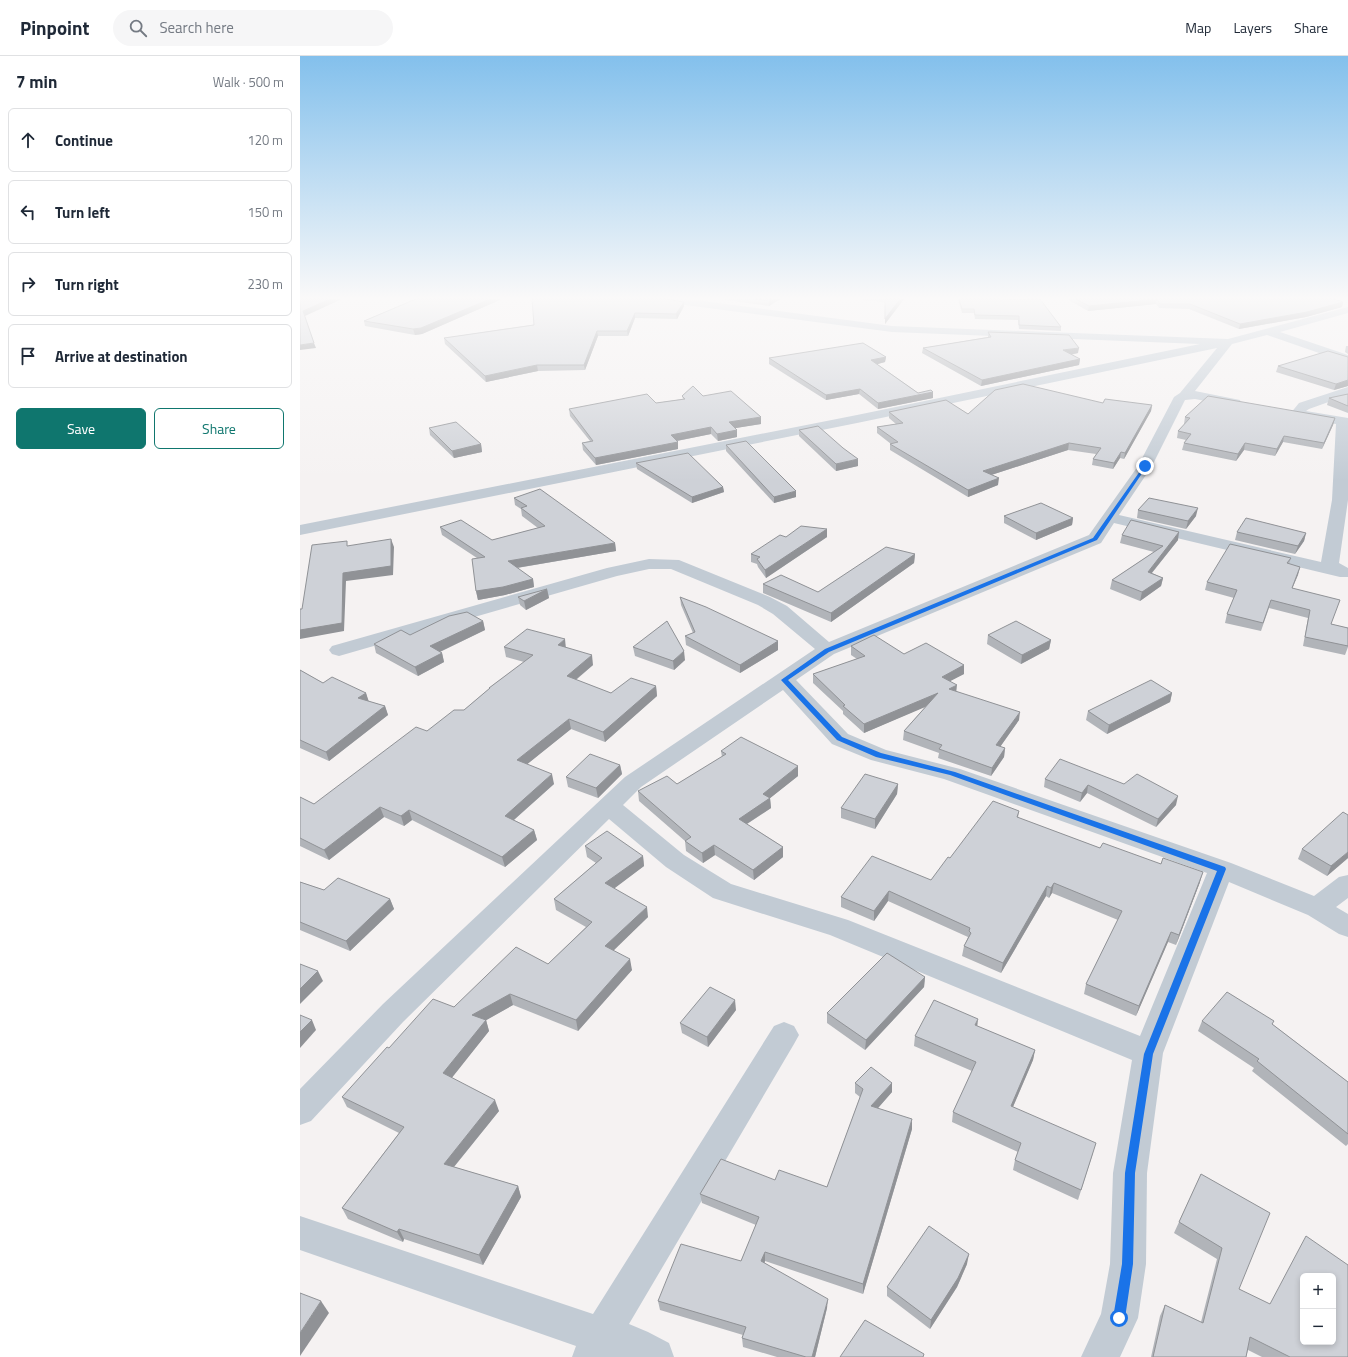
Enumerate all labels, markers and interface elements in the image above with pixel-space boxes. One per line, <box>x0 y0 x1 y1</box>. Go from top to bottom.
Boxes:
search box <box>113 10 393 46</box>
text: Pinpoint <box>20 13 89 42</box>
text: Search here <box>159 16 234 39</box>
icon: search <box>127 17 149 39</box>
text: Map <box>1185 17 1211 38</box>
text: Layers <box>1233 17 1272 38</box>
text: Share <box>1294 17 1328 38</box>
text: 7 min <box>16 69 57 95</box>
text: Walk · 500 m <box>213 72 284 92</box>
icon: ahead <box>17 129 39 151</box>
text: Continue <box>55 129 113 152</box>
text: 120 m <box>247 130 283 150</box>
icon: left <box>17 201 39 223</box>
text: Turn left <box>55 201 110 224</box>
text: 150 m <box>247 202 283 222</box>
icon: right <box>17 273 39 295</box>
text: Turn right <box>55 273 119 296</box>
text: 230 m <box>247 274 283 294</box>
icon: arrive <box>17 345 39 367</box>
text: Arrive at destination <box>55 345 188 368</box>
button: Save <box>16 408 146 449</box>
button: Share <box>154 408 284 449</box>
route end <box>1136 457 1154 475</box>
map controls <box>1300 1273 1336 1345</box>
button: + <box>1300 1273 1336 1309</box>
route start <box>1110 1309 1128 1327</box>
button: − <box>1300 1309 1336 1345</box>

